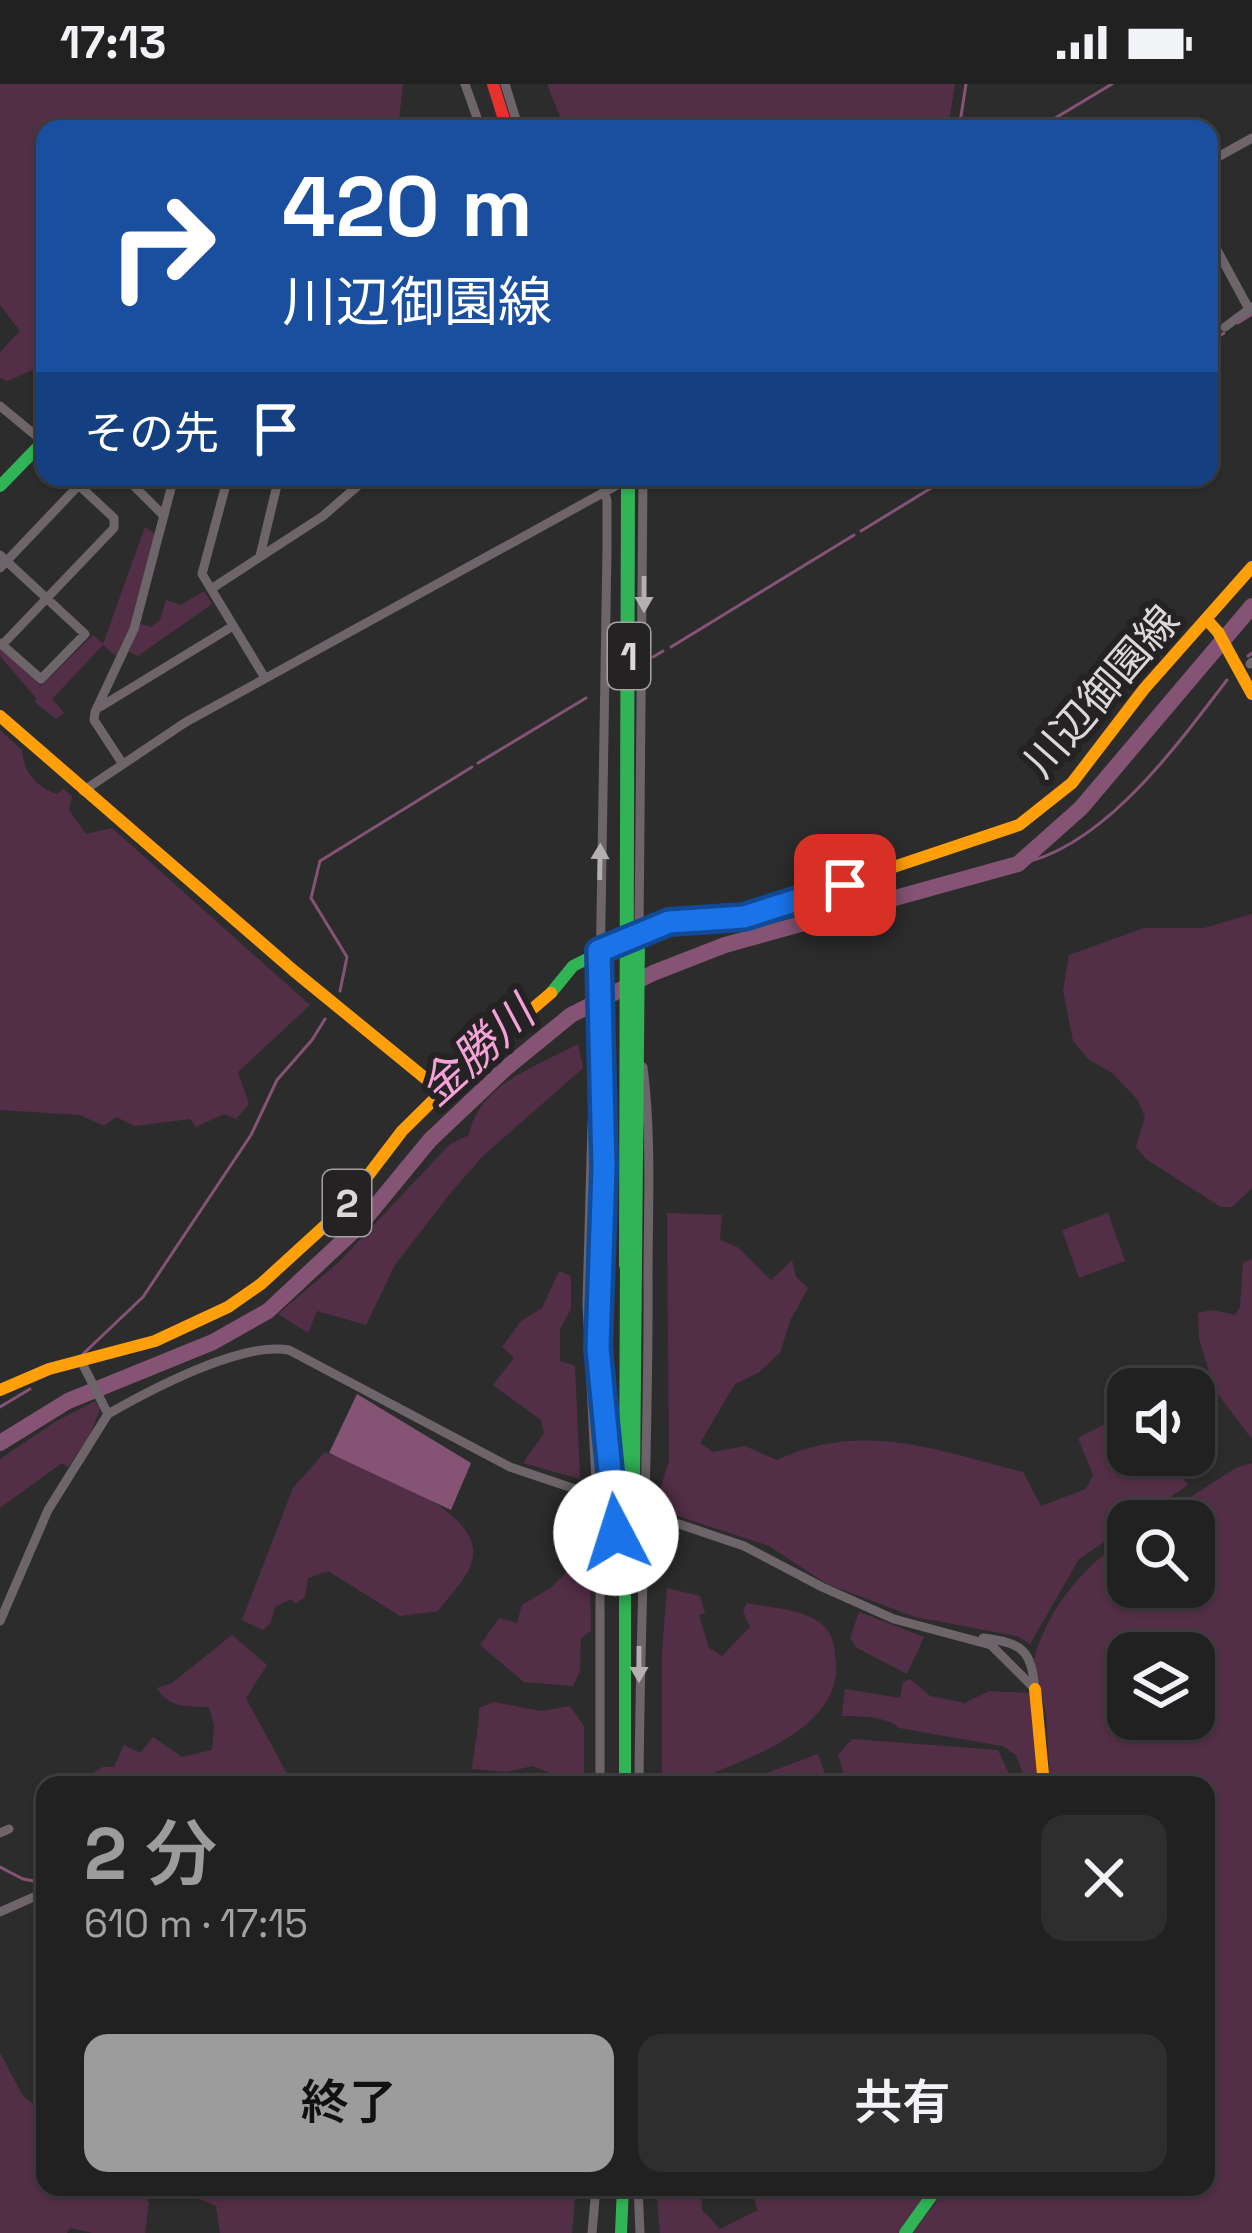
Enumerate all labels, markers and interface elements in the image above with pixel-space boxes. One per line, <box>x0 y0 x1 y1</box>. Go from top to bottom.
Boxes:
text: 17:13 <box>60 14 166 71</box>
text: 420 m <box>282 153 533 261</box>
icon: right <box>84 168 240 324</box>
text: 川辺御園線 <box>282 268 552 337</box>
icon: arrive <box>243 396 309 462</box>
text: その先 <box>84 405 219 462</box>
one-way arrow <box>634 576 653 614</box>
street label: 川辺御園線 <box>1012 595 1190 788</box>
road number: 1 <box>608 623 650 689</box>
pin <box>794 834 896 936</box>
one-way arrow <box>590 842 610 880</box>
icon: arrive <box>812 852 878 918</box>
water label: 金勝川 <box>407 982 549 1118</box>
road number: 2 <box>323 1170 371 1236</box>
map controls <box>1107 1368 1215 1740</box>
button: sound <box>1107 1368 1215 1476</box>
position arrow <box>553 1470 679 1596</box>
button: search <box>1107 1500 1215 1608</box>
button: layers <box>1107 1632 1215 1740</box>
one-way arrow <box>629 1646 649 1684</box>
text: 2 分 <box>84 1808 217 1900</box>
button: close <box>1041 1815 1167 1941</box>
text: 610 m · 17:15 <box>84 1899 308 1948</box>
button: 終了 <box>84 2034 614 2172</box>
button: 共有 <box>638 2034 1167 2172</box>

